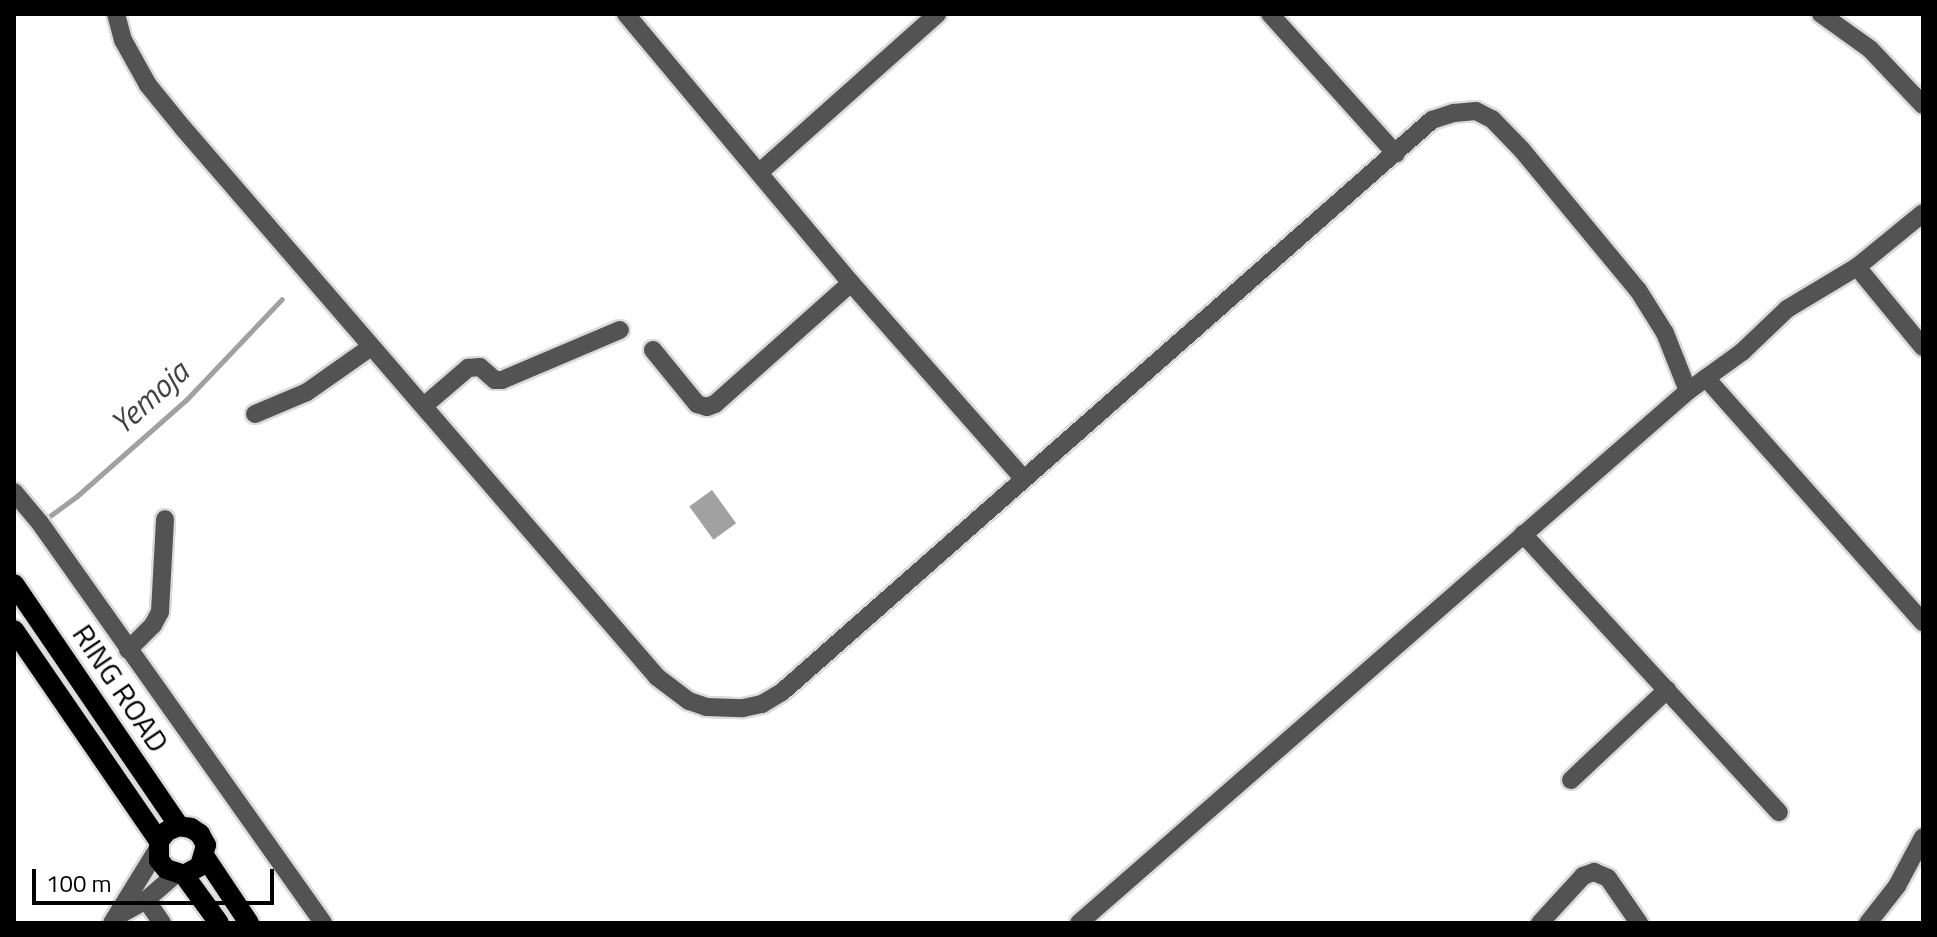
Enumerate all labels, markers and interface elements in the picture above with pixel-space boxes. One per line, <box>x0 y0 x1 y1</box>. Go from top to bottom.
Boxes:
water label: Yemoja <box>102 352 196 442</box>
street label: RING ROAD <box>65 617 177 759</box>
scale bar <box>36 853 278 903</box>
text: 100 m <box>46 865 112 901</box>

